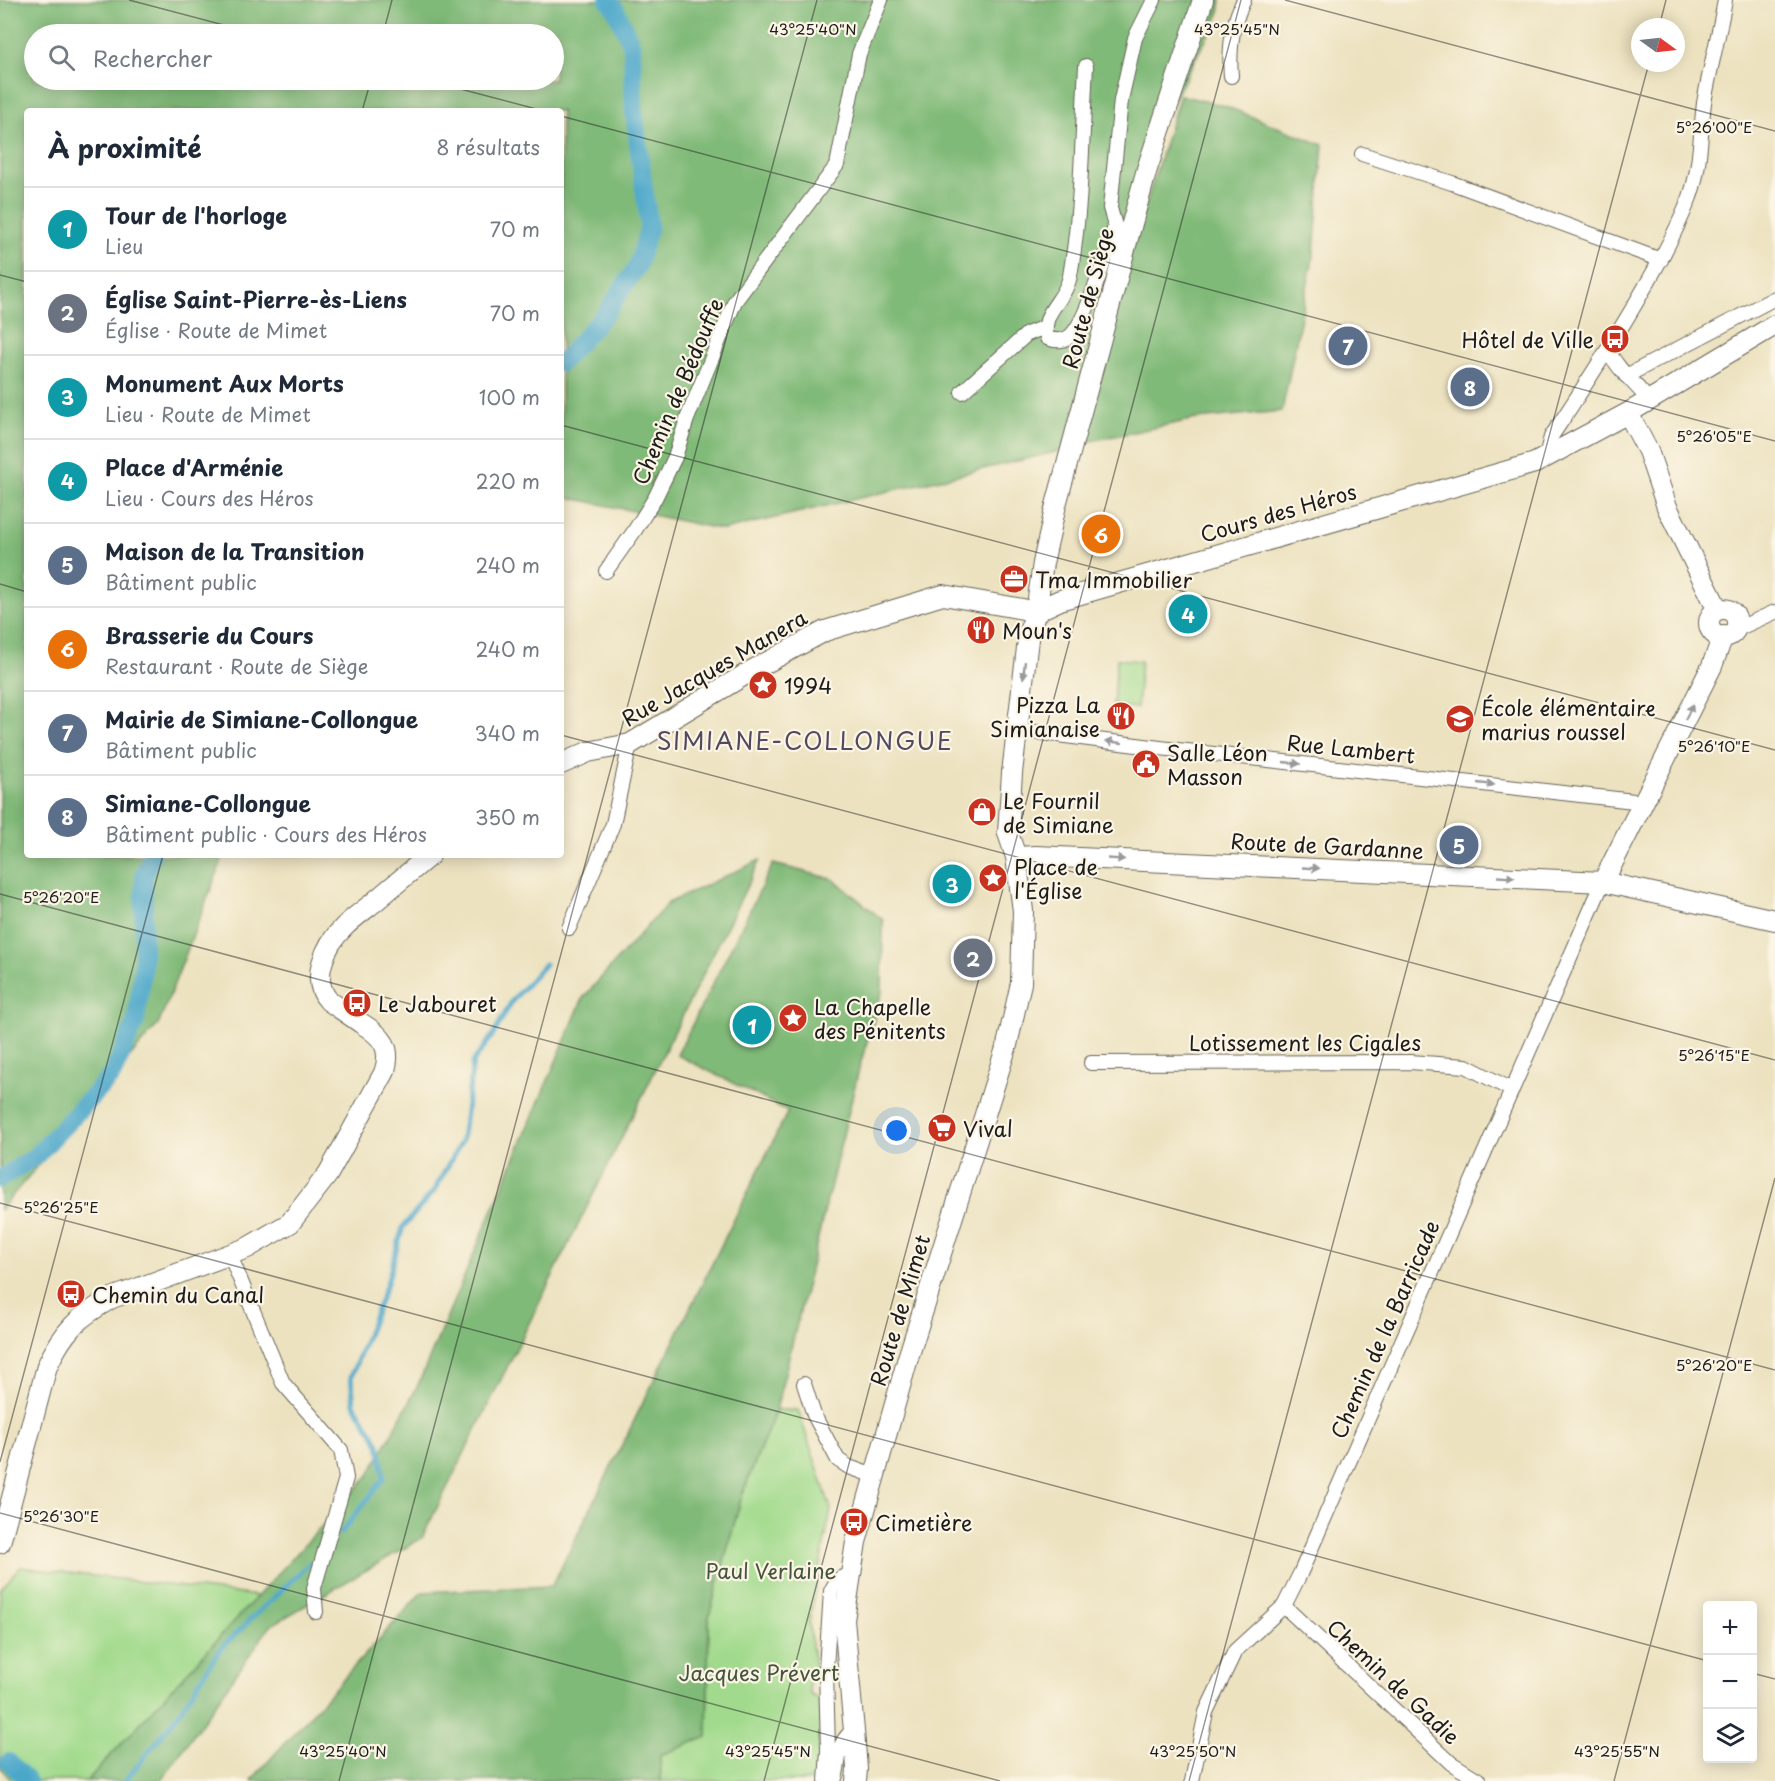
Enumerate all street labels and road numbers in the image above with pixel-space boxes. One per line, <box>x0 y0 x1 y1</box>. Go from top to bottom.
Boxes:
street label: Route de Siège <box>1053 224 1121 372</box>
street label: Chemin de Bédouffe <box>623 293 731 489</box>
street label: Cours des Héros <box>1196 474 1360 550</box>
street label: Rue Jacques Manera <box>615 601 813 733</box>
street label: Rue Lambert <box>1285 725 1417 771</box>
street label: Route de Gardanne <box>1230 824 1424 866</box>
street label: Lotissement les Cigales <box>1189 1026 1421 1058</box>
street label: Chemin de la Barricade <box>1321 1215 1447 1443</box>
street label: Route de Mimet <box>861 1230 937 1390</box>
street label: Chemin de Gadie <box>1320 1611 1468 1751</box>

